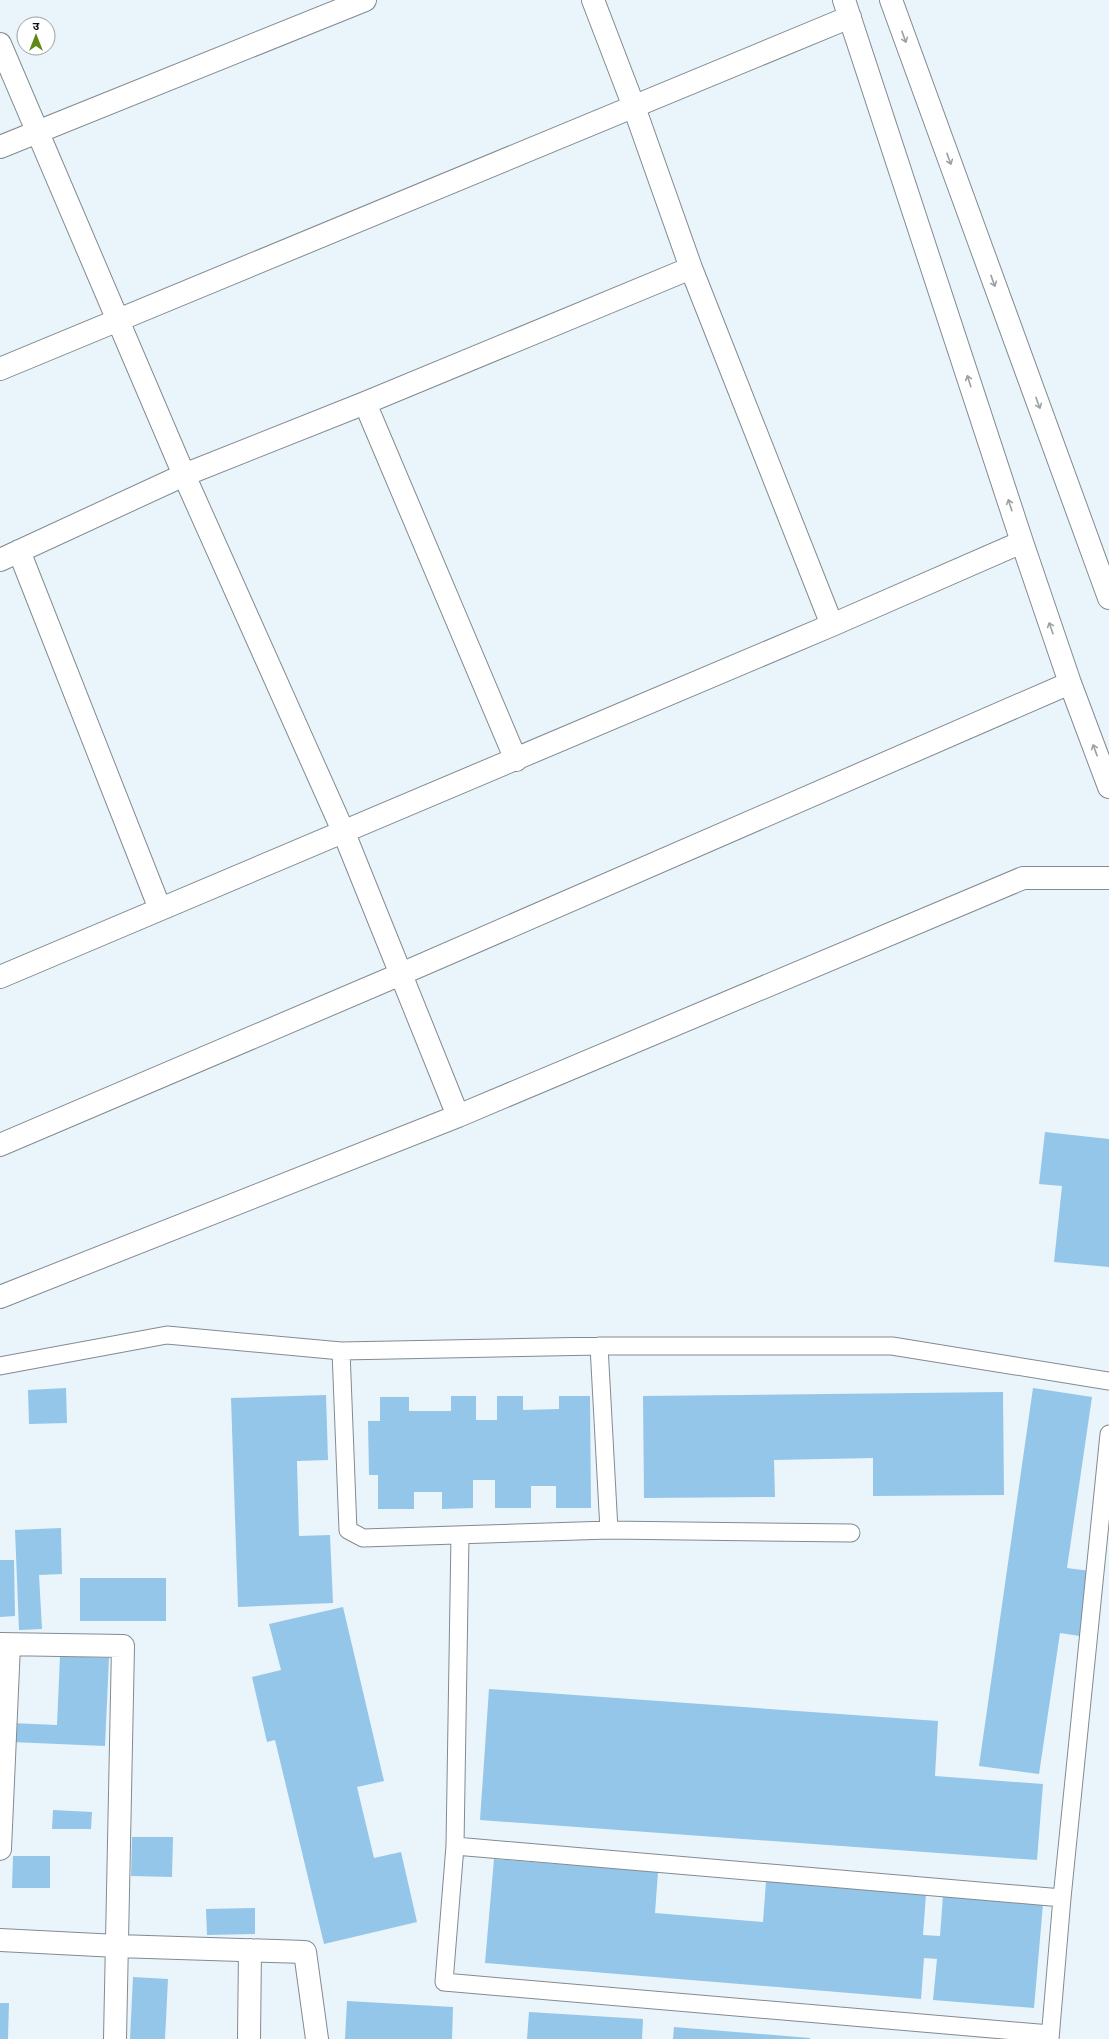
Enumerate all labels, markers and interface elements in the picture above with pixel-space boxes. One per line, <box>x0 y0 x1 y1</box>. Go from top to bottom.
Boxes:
north arrow <box>16 16 56 56</box>
text: उ <box>33 18 40 33</box>
one-way arrow <box>901 30 909 42</box>
one-way arrow <box>945 152 953 164</box>
one-way arrow <box>990 274 998 286</box>
one-way arrow <box>965 375 972 388</box>
one-way arrow <box>1035 396 1042 409</box>
one-way arrow <box>1005 499 1013 511</box>
one-way arrow <box>1047 622 1055 634</box>
one-way arrow <box>1091 745 1099 757</box>

